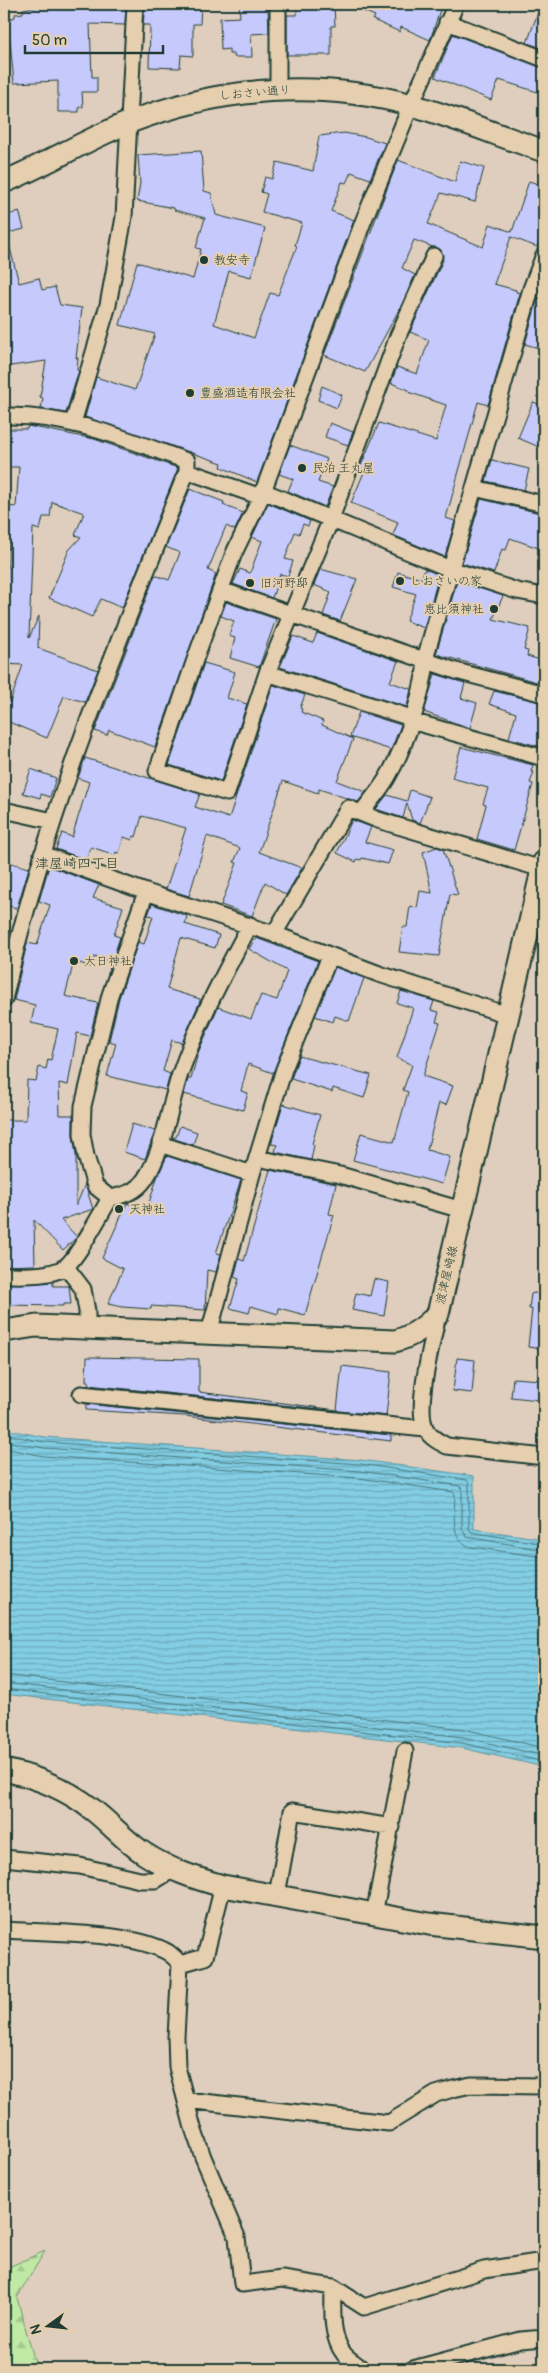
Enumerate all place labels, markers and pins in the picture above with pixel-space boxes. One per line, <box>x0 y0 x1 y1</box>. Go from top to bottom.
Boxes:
place label: 教安寺 <box>214 253 250 268</box>
marker: 教安寺 <box>198 254 210 266</box>
place label: 豊盛酒造有限会社 <box>200 386 296 401</box>
marker: 豊盛酒造有限会社 <box>184 387 196 399</box>
place label: 民泊 王丸屋 <box>312 461 375 476</box>
marker: 民泊 王丸屋 <box>296 462 308 474</box>
place label: しおさいの家 <box>410 574 482 589</box>
marker: しおさいの家 <box>394 575 406 587</box>
place label: 旧河野邸 <box>260 576 308 591</box>
marker: 旧河野邸 <box>244 577 256 589</box>
place label: 恵比須神社 <box>424 602 484 617</box>
marker: 恵比須神社 <box>488 603 500 615</box>
place label: 大日神社 <box>84 954 132 969</box>
marker: 大日神社 <box>68 955 80 967</box>
place label: 天神社 <box>129 1202 165 1217</box>
marker: 天神社 <box>113 1203 125 1215</box>

